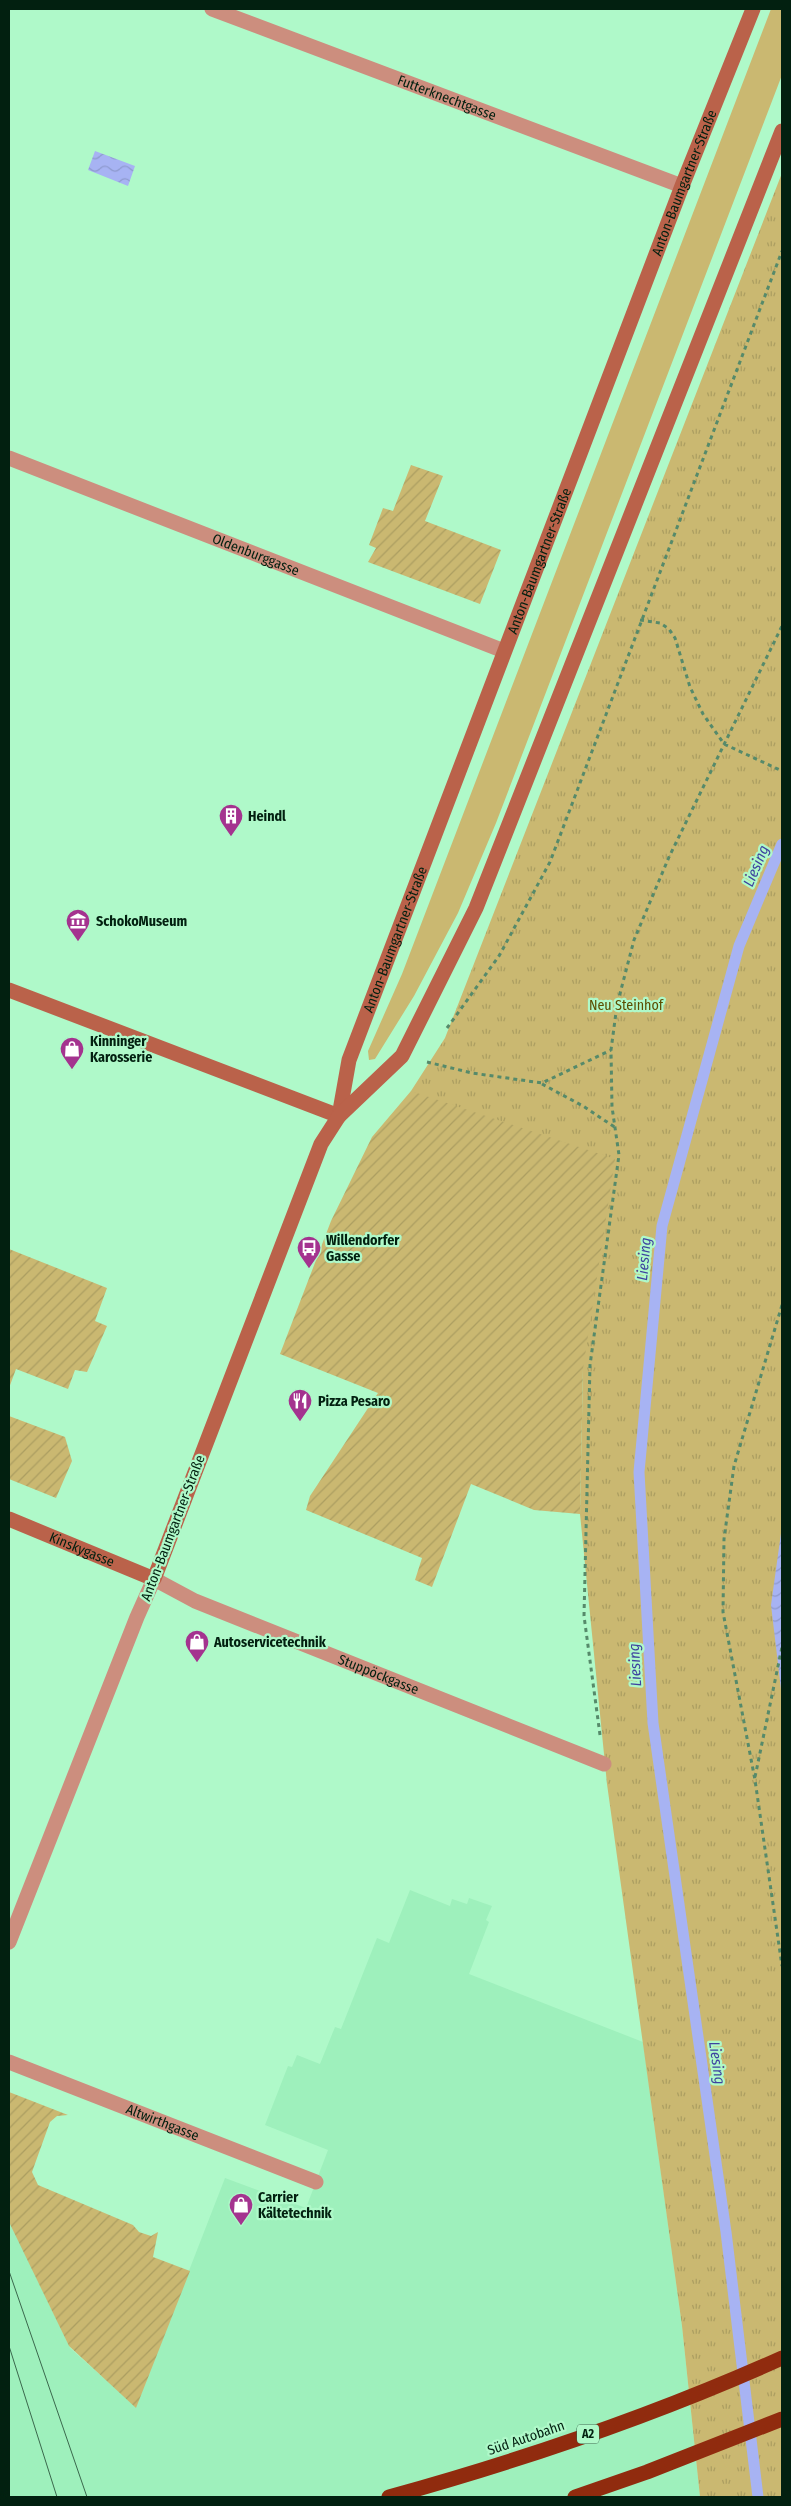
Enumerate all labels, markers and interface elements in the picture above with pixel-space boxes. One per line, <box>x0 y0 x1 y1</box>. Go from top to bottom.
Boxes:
street label: Futterknechtgasse <box>395 71 499 124</box>
street label: Anton-Baumgartner-Straße <box>648 107 720 258</box>
street label: Anton-Baumgartner-Straße <box>504 485 575 636</box>
street label: Oldenburggasse <box>210 530 302 579</box>
building icon: Heindl <box>218 803 244 837</box>
place label: Heindl <box>248 808 286 825</box>
water label: Liesing <box>739 842 773 889</box>
street label: Anton-Baumgartner-Straße <box>359 864 431 1015</box>
museum icon: SchokoMuseum <box>65 908 91 942</box>
place label: SchokoMuseum <box>96 913 187 930</box>
park label: Neu Steinhof <box>589 997 665 1014</box>
place label: Kinninger Karosserie <box>90 1033 152 1066</box>
shop icon: Kinninger Karosserie <box>59 1036 85 1070</box>
place label: Willendorfer Gasse <box>326 1232 400 1265</box>
bus stop icon: Willendorfer Gasse <box>296 1235 322 1269</box>
water label: Liesing <box>633 1237 655 1281</box>
restaurant icon: Pizza Pesaro <box>287 1388 313 1422</box>
place label: Pizza Pesaro <box>318 1393 391 1410</box>
street label: Anton-Baumgartner-Straße <box>137 1453 209 1603</box>
street label: Kinskygasse <box>47 1528 117 1570</box>
shop icon: Autoservicetechnik <box>184 1629 210 1663</box>
place label: Autoservicetechnik <box>213 1634 327 1651</box>
water label: Liesing <box>625 1643 645 1687</box>
street label: Stuppöckgasse <box>336 1650 421 1698</box>
water label: Liesing <box>705 2040 729 2086</box>
street label: Altwirthgasse <box>124 2100 202 2144</box>
place label: Carrier Kältetechnik <box>258 2189 333 2222</box>
shop icon: Carrier Kältetechnik <box>228 2192 254 2226</box>
street label: Süd Autobahn <box>485 2417 567 2459</box>
road number: A2 <box>577 2424 599 2444</box>

